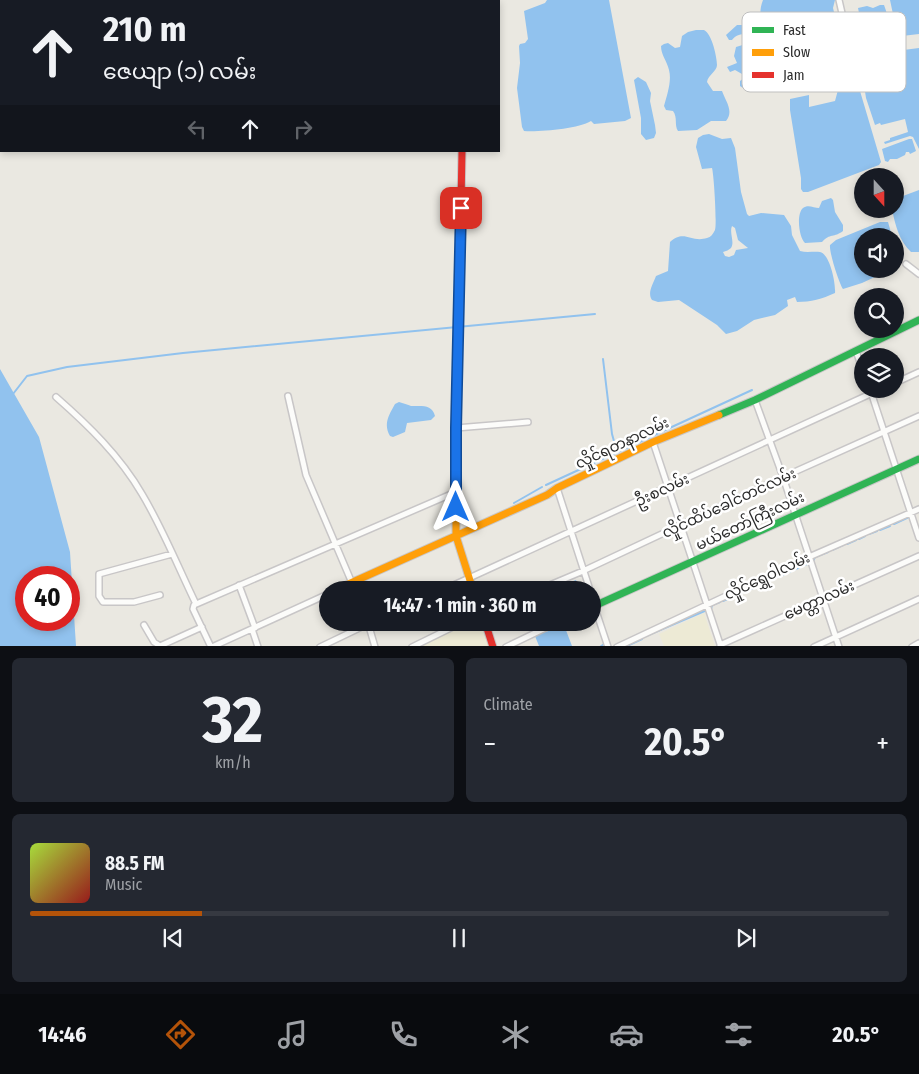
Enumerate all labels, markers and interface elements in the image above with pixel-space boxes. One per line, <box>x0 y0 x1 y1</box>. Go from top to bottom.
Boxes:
text: 210 m <box>103 8 187 50</box>
legend <box>742 12 906 92</box>
icon: ahead <box>20 20 85 85</box>
text: Fast <box>783 22 806 39</box>
text: Slow <box>783 44 810 61</box>
text: ဇေယျာ (၁) လမ်း <box>103 58 256 85</box>
text: Jam <box>783 67 804 84</box>
icon: left <box>183 115 211 143</box>
icon: ahead <box>236 115 264 143</box>
icon: right <box>289 115 317 143</box>
north arrow <box>854 168 904 218</box>
map controls <box>854 168 904 398</box>
pin <box>440 187 482 229</box>
icon: arrive <box>447 194 475 222</box>
button: sound <box>854 228 904 278</box>
button: search <box>854 288 904 338</box>
button: layers <box>854 348 904 398</box>
street label: လှိုင်ရတနာလမ်း <box>572 413 673 475</box>
street label: လှိုင်ထိပ်ခေါင်တင်လမ်း <box>659 463 800 545</box>
street label: ဦးစလမ်း <box>632 469 693 513</box>
position arrow <box>429 480 481 532</box>
street label: မယ်တော်ကြီးလမ်း <box>692 487 808 557</box>
street label: လှိုင်ရွှေဝါလမ်း <box>721 547 814 606</box>
speed limit sign: 40 <box>15 566 80 631</box>
street label: မေတ္တာလမ်း <box>781 576 858 626</box>
text: 14:47 · 1 min · 360 m <box>383 594 537 617</box>
text: 32 <box>203 681 263 759</box>
text: Climate <box>484 695 533 714</box>
text: 20.5° <box>644 719 728 765</box>
text: − <box>484 727 496 760</box>
text: + <box>876 727 889 760</box>
text: km/h <box>215 753 251 772</box>
text: 88.5 FM <box>105 852 164 875</box>
text: Music <box>105 875 142 894</box>
icon: previous <box>159 924 187 952</box>
icon: pause <box>445 924 473 952</box>
icon: next <box>732 924 760 952</box>
icon: directions <box>163 1017 198 1052</box>
icon: music <box>275 1017 310 1052</box>
icon: phone <box>386 1017 421 1052</box>
icon: climate <box>498 1017 533 1052</box>
icon: car <box>609 1017 644 1052</box>
icon: filters <box>721 1017 756 1052</box>
text: 14:46 <box>38 1021 87 1048</box>
text: 20.5° <box>832 1021 881 1048</box>

